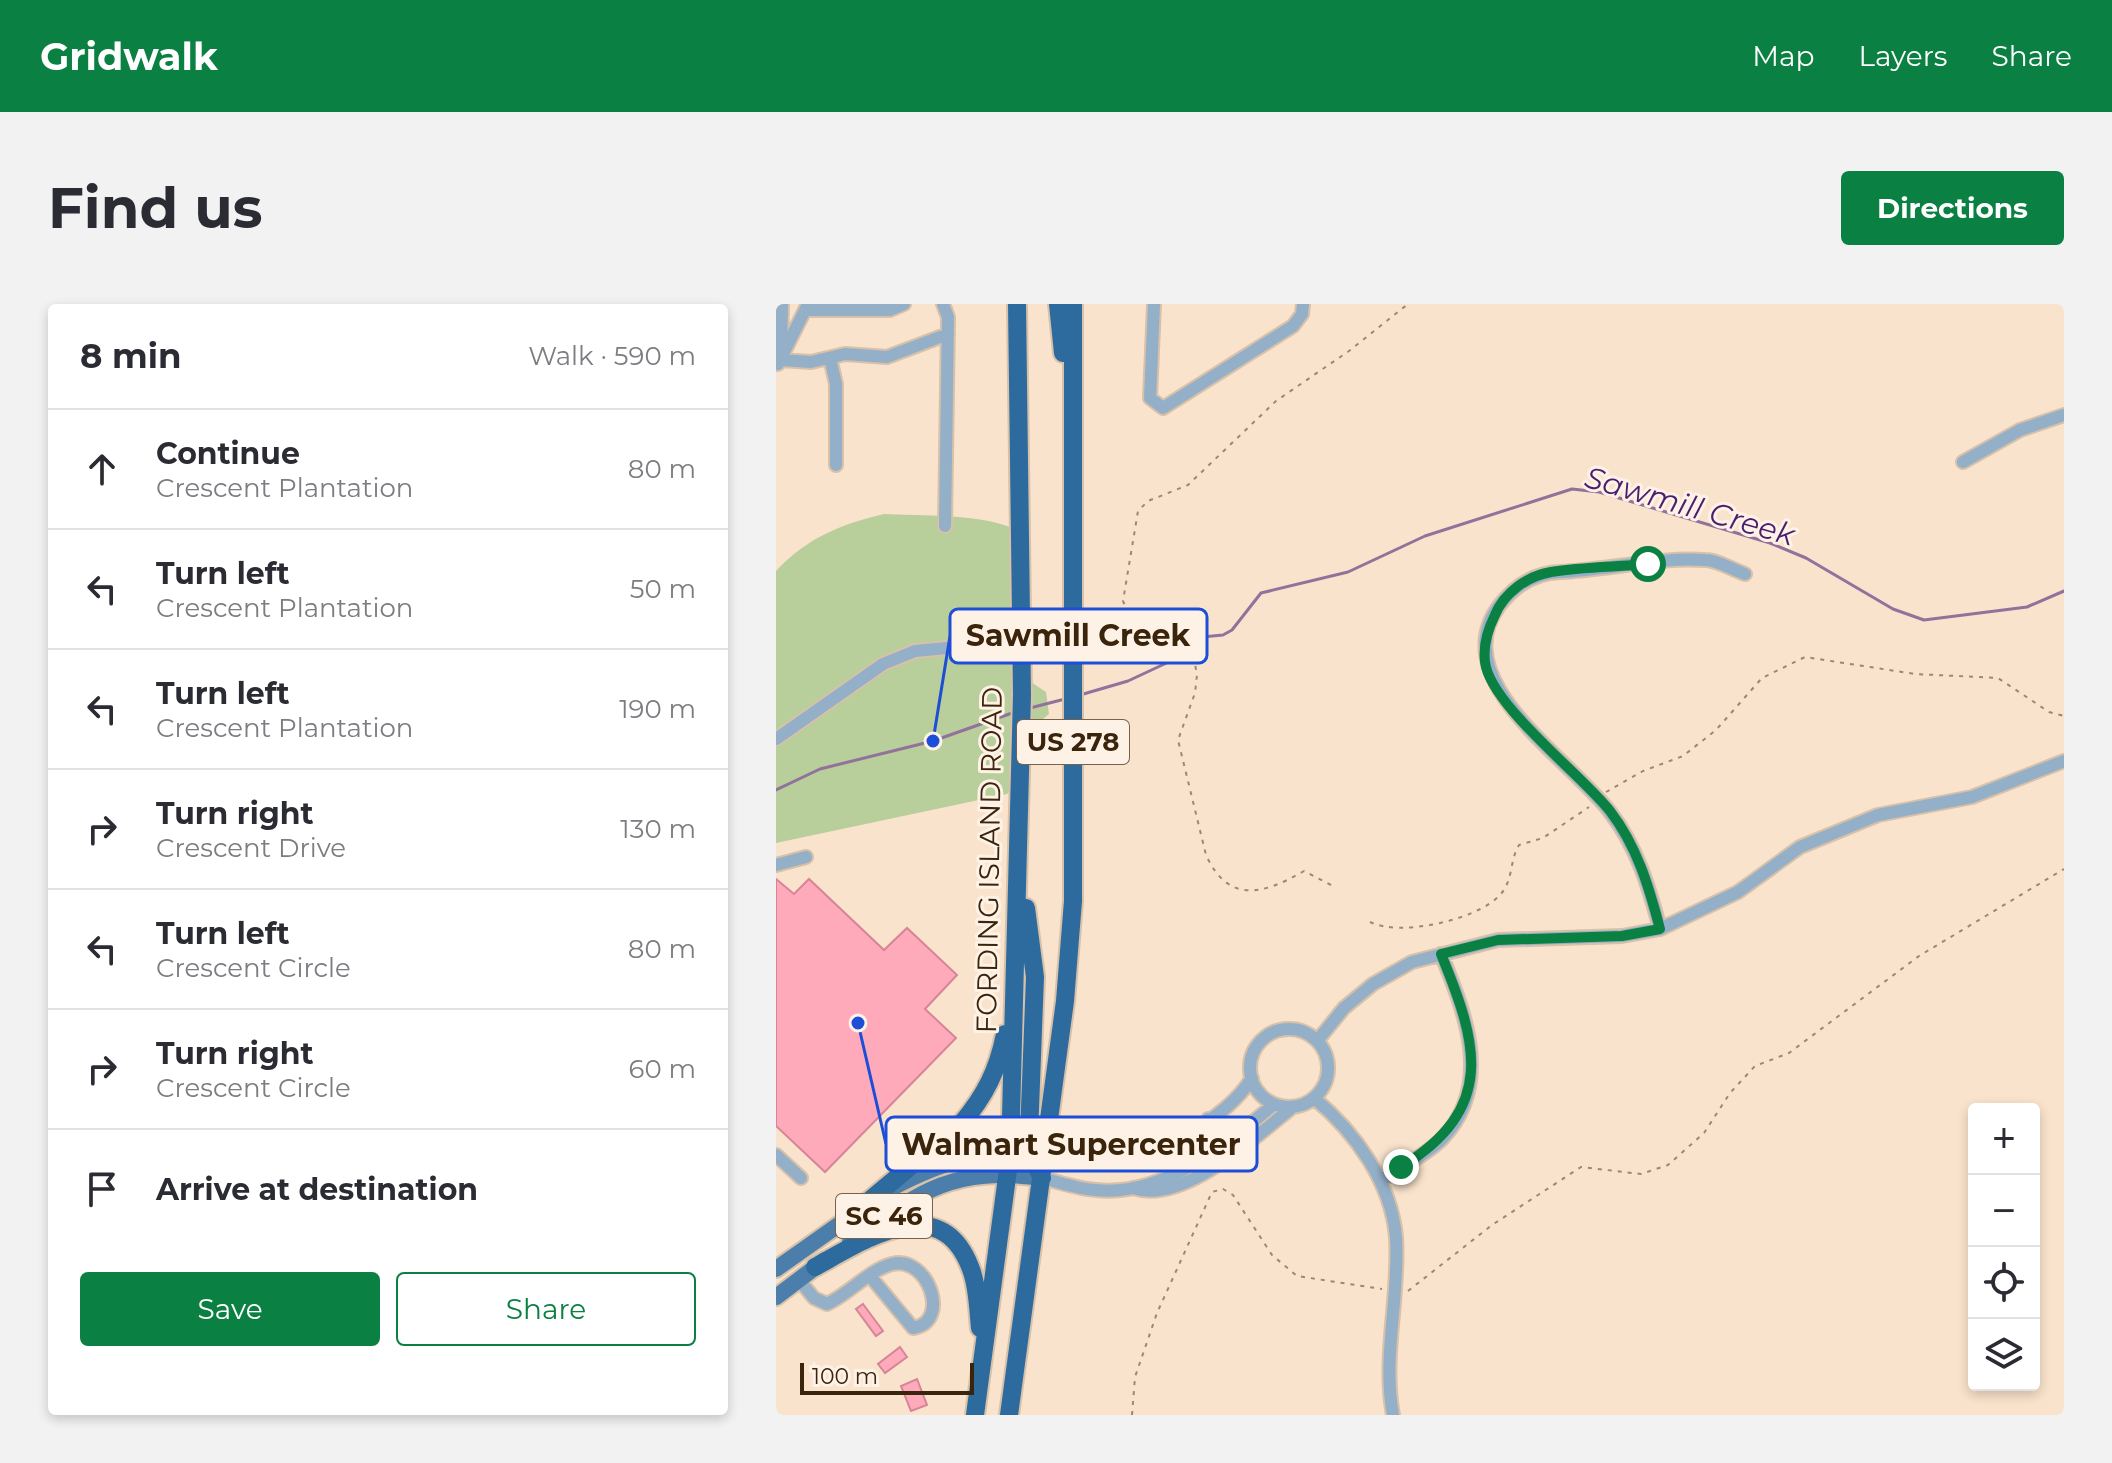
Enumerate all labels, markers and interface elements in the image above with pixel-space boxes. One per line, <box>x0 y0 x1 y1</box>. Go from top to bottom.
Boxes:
text: Gridwalk <box>40 33 218 80</box>
text: Map <box>1752 39 1815 73</box>
text: Layers <box>1859 39 1948 73</box>
text: Share <box>1992 39 2072 73</box>
button: Directions <box>1841 171 2064 245</box>
text: Find us <box>48 174 262 242</box>
text: 8 min <box>80 335 181 377</box>
text: Walk · 590 m <box>528 340 696 372</box>
text: Continue <box>156 435 300 472</box>
icon: ahead <box>80 447 124 491</box>
text: 80 m <box>628 453 696 485</box>
water label: Sawmill Creek <box>1581 458 1800 554</box>
text: Crescent Plantation <box>156 472 413 504</box>
route start <box>1630 546 1666 582</box>
text: Turn left <box>156 555 289 592</box>
icon: left <box>80 567 124 611</box>
text: 50 m <box>630 573 696 605</box>
text: Crescent Plantation <box>156 592 413 624</box>
callout: Sawmill Creek <box>950 609 1207 663</box>
text: Sawmill Creek <box>966 617 1191 654</box>
text: Turn left <box>156 675 289 712</box>
street label: FORDING ISLAND ROAD <box>969 686 1009 1034</box>
icon: left <box>80 687 124 731</box>
text: 190 m <box>619 693 696 725</box>
text: Crescent Plantation <box>156 712 413 744</box>
road number: US 278 <box>1017 720 1129 764</box>
text: Turn right <box>156 795 313 832</box>
icon: right <box>80 807 124 851</box>
text: 130 m <box>620 813 696 845</box>
text: Crescent Drive <box>156 832 346 864</box>
text: Turn left <box>156 915 289 952</box>
icon: left <box>80 927 124 971</box>
text: 80 m <box>628 933 696 965</box>
text: Crescent Circle <box>156 952 351 984</box>
text: Turn right <box>156 1035 313 1072</box>
icon: right <box>80 1047 124 1091</box>
text: 60 m <box>629 1053 696 1085</box>
text: Crescent Circle <box>156 1072 351 1104</box>
map controls <box>1968 1103 2040 1391</box>
button: + <box>1968 1103 2040 1175</box>
callout: Walmart Supercenter <box>886 1117 1257 1171</box>
text: Walmart Supercenter <box>901 1126 1241 1163</box>
route end <box>1383 1149 1419 1185</box>
icon: arrive <box>80 1167 124 1211</box>
text: Arrive at destination <box>156 1171 478 1208</box>
button: − <box>1968 1175 2040 1247</box>
road number: SC 46 <box>836 1194 932 1238</box>
button: locate <box>1968 1247 2040 1319</box>
button: Save <box>80 1272 380 1346</box>
button: Share <box>396 1272 696 1346</box>
button: layers <box>1968 1319 2040 1391</box>
scale bar <box>800 1359 974 1395</box>
text: 100 m <box>812 1363 878 1390</box>

